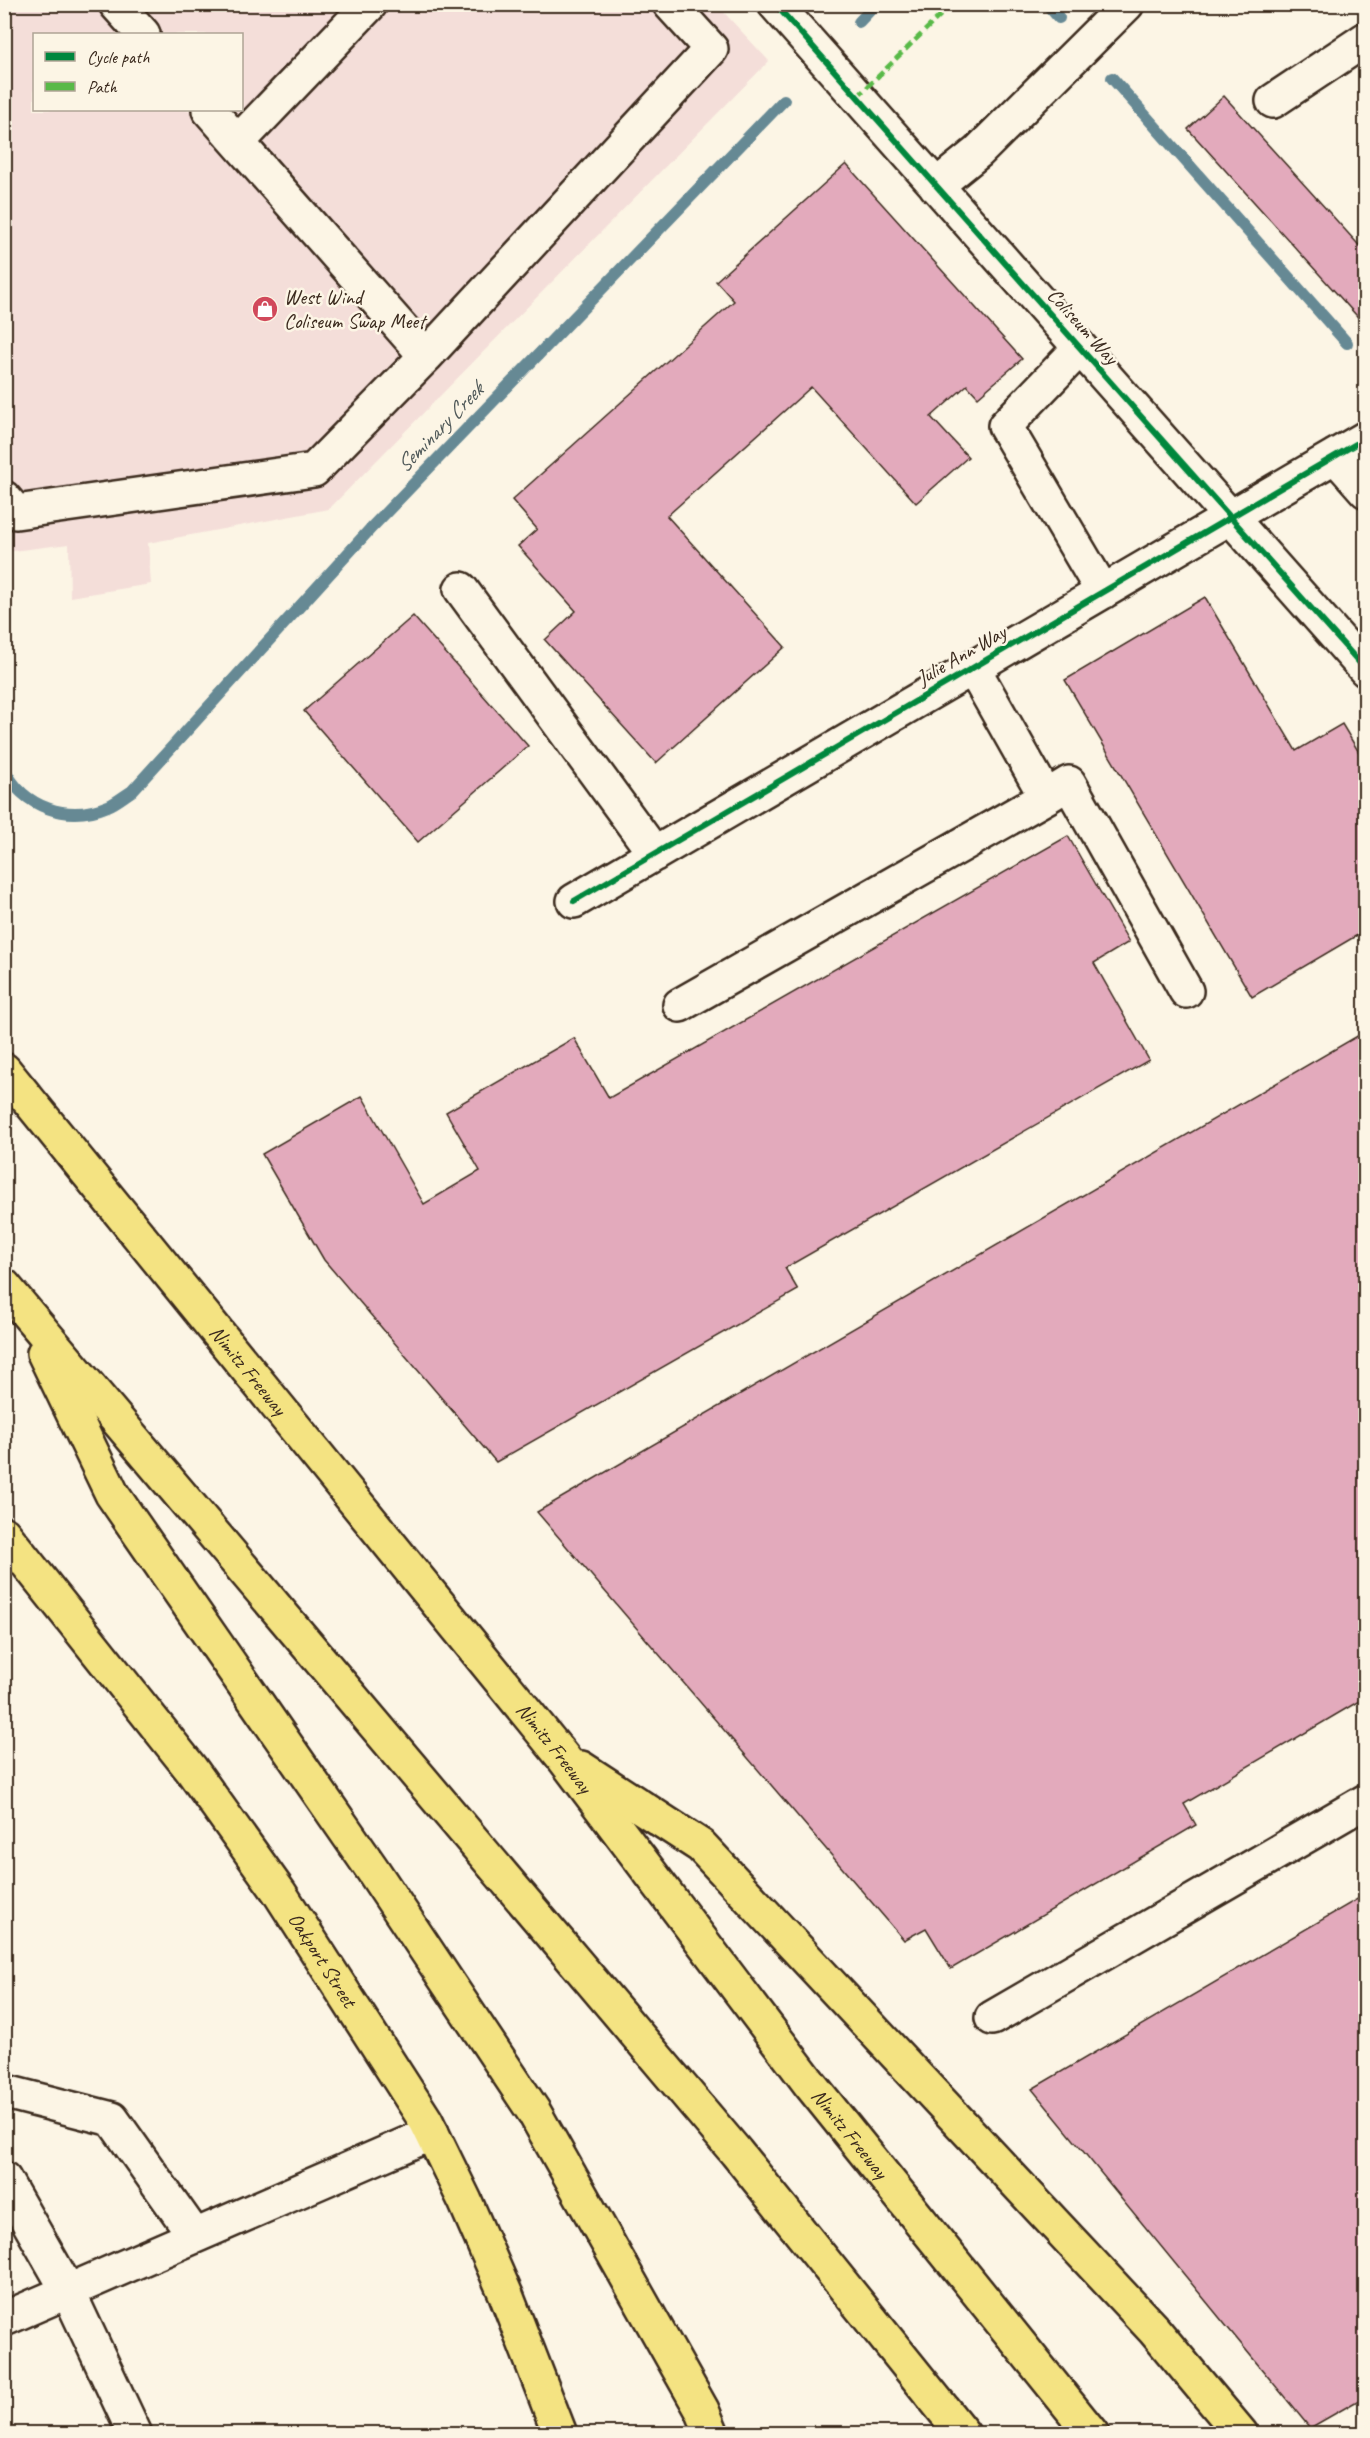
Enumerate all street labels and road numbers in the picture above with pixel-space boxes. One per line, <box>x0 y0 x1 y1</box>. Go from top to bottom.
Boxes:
street label: Coliseum Way <box>1042 282 1125 371</box>
street label: Julie Ann Way <box>911 618 1012 691</box>
street label: Nimitz Freeway <box>204 1320 294 1422</box>
street label: Nimitz Freeway <box>511 1697 599 1799</box>
street label: Oakport Street <box>282 1907 364 2014</box>
street label: Nimitz Freeway <box>806 2083 895 2185</box>

